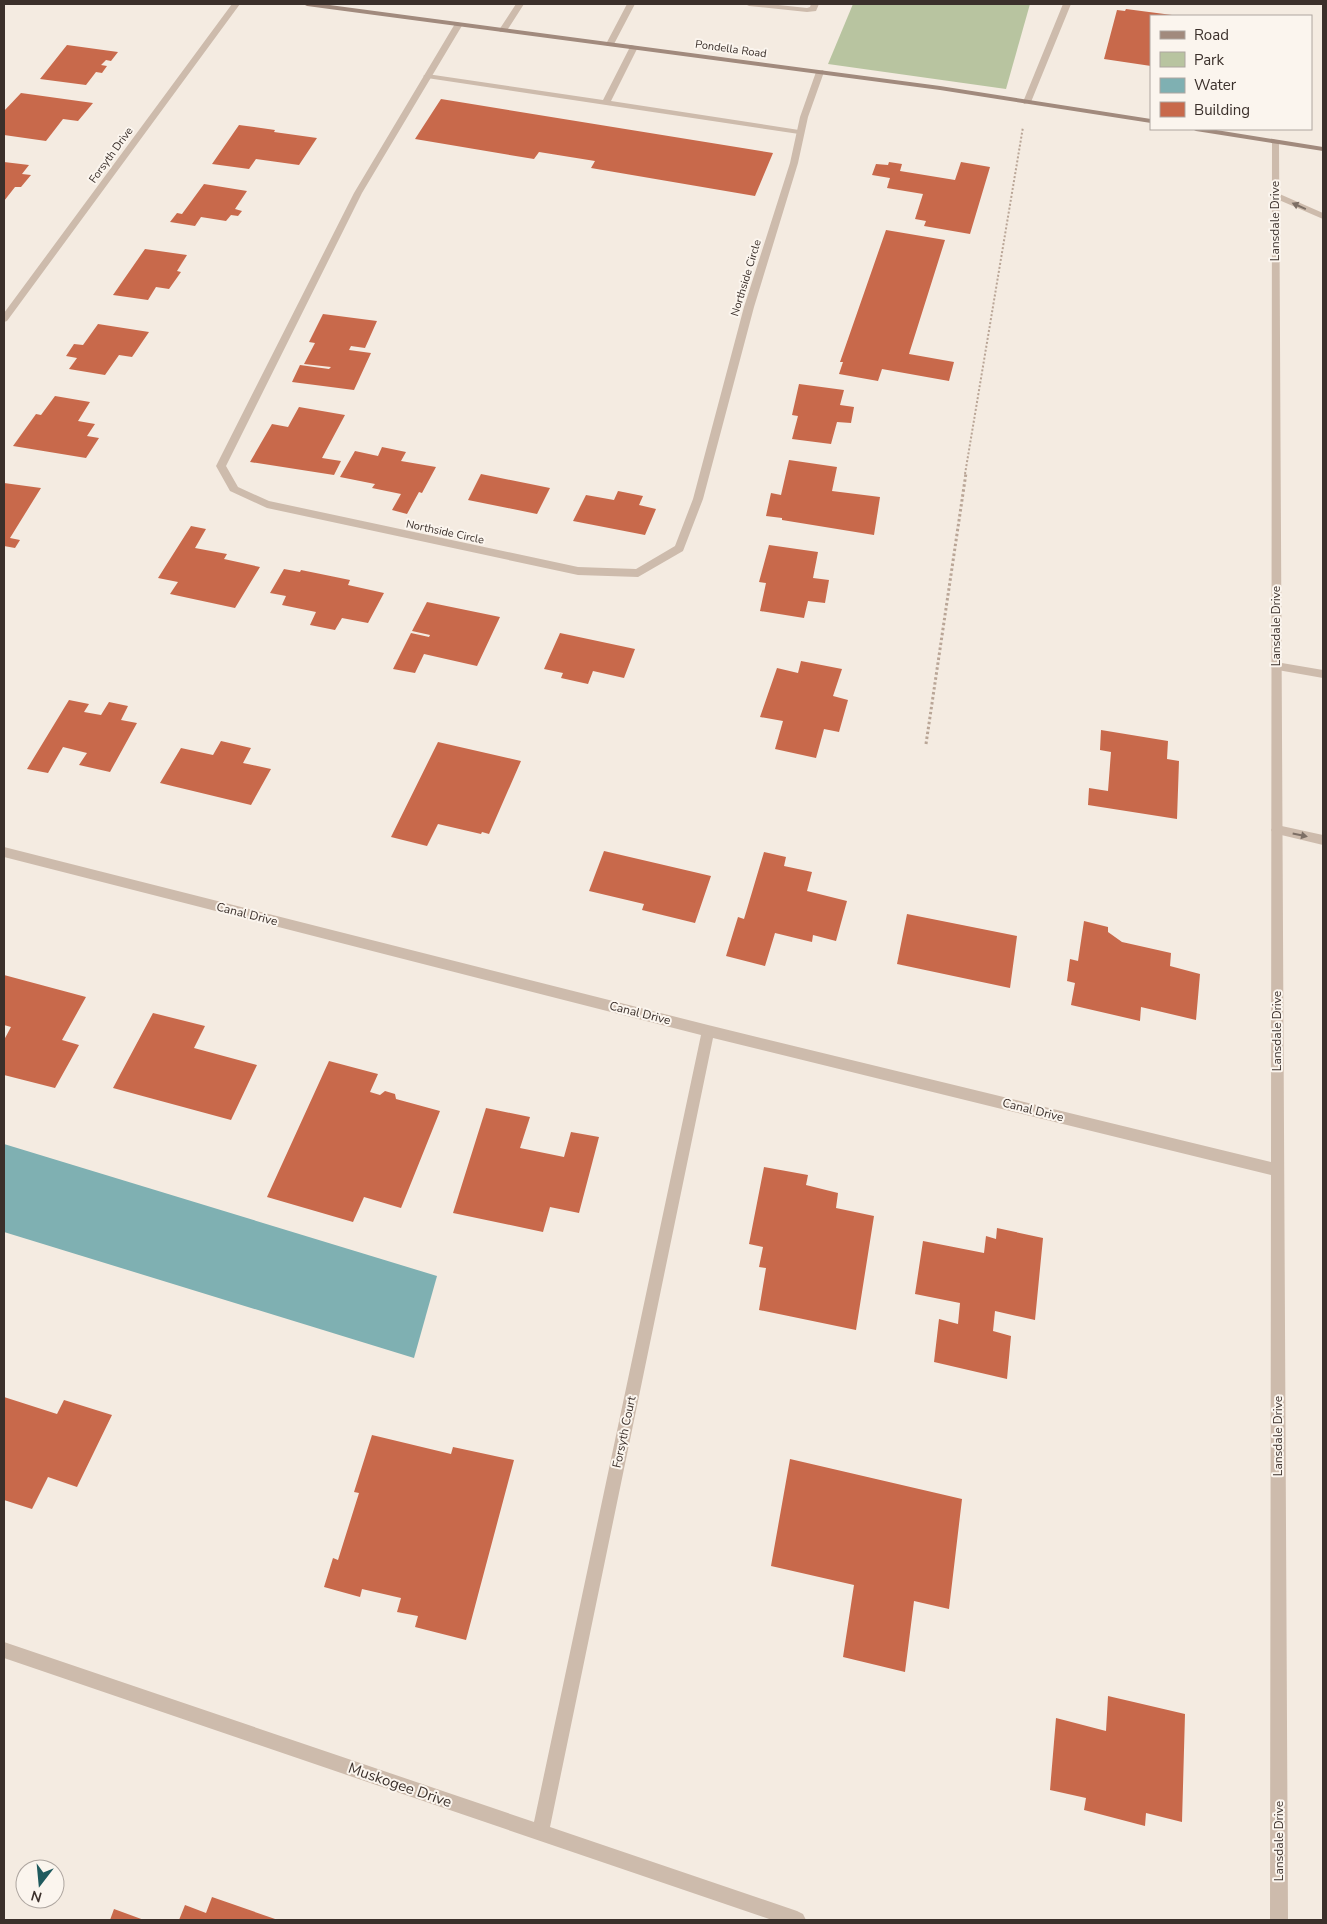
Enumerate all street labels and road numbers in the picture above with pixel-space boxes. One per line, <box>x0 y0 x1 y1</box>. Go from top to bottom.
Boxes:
street label: Pondella Road <box>694 37 768 61</box>
street label: Forsyth Drive <box>86 124 136 186</box>
street label: Lansdale Drive <box>1267 181 1283 261</box>
street label: Northside Circle <box>727 238 765 318</box>
street label: Northside Circle <box>405 516 486 548</box>
street label: Lansdale Drive <box>1268 586 1284 666</box>
street label: Canal Drive <box>215 899 279 929</box>
street label: Lansdale Drive <box>1269 991 1285 1071</box>
street label: Canal Drive <box>608 998 672 1028</box>
street label: Canal Drive <box>1001 1095 1065 1125</box>
street label: Forsyth Court <box>609 1394 640 1469</box>
street label: Lansdale Drive <box>1270 1396 1286 1476</box>
street label: Muskogee Drive <box>346 1758 454 1812</box>
street label: Lansdale Drive <box>1271 1801 1287 1881</box>

